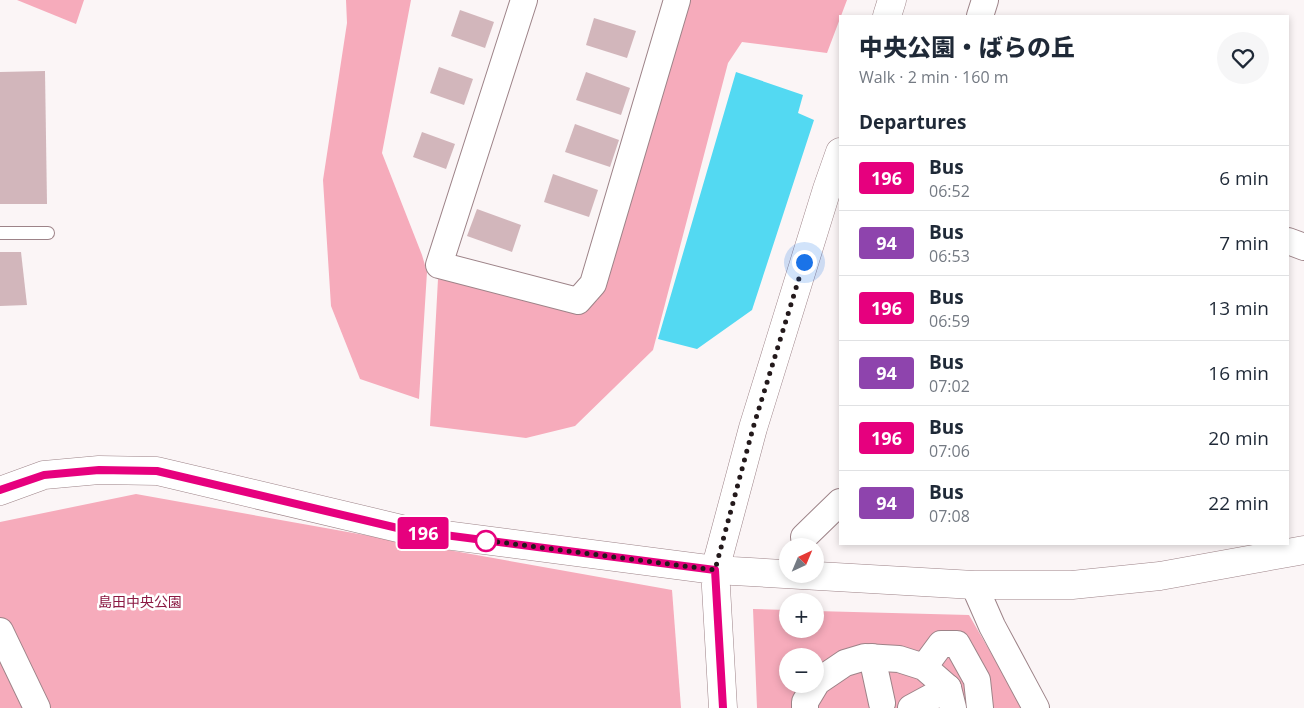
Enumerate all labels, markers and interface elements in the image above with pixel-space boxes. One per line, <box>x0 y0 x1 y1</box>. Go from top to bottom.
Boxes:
text: 中央公園・ばらの丘 <box>859 30 1075 63</box>
button: heart <box>1217 32 1269 84</box>
text: Walk · 2 min · 160 m <box>859 66 1009 88</box>
text: Departures <box>859 109 966 135</box>
text: Bus <box>929 154 964 180</box>
text: 6 min <box>1219 165 1269 191</box>
text: 196 <box>871 166 902 190</box>
text: 06:52 <box>929 180 970 202</box>
text: Bus <box>929 219 964 245</box>
text: 7 min <box>1219 230 1269 256</box>
text: 94 <box>876 231 897 255</box>
text: 06:53 <box>929 245 970 267</box>
your location <box>792 250 817 275</box>
text: Bus <box>929 284 964 310</box>
text: 13 min <box>1208 295 1269 321</box>
text: 196 <box>871 296 902 320</box>
text: 06:59 <box>929 310 970 332</box>
text: Bus <box>929 349 964 375</box>
text: 16 min <box>1208 360 1269 386</box>
text: 94 <box>876 361 897 385</box>
text: 07:02 <box>929 375 970 397</box>
text: Bus <box>929 414 964 440</box>
text: 20 min <box>1208 425 1269 451</box>
text: 196 <box>871 426 902 450</box>
text: 07:06 <box>929 440 970 462</box>
text: Bus <box>929 479 964 505</box>
text: 22 min <box>1208 490 1269 516</box>
text: 94 <box>876 491 897 515</box>
text: 07:08 <box>929 505 970 527</box>
line badge: 196 <box>394 517 452 549</box>
text: 196 <box>408 521 438 545</box>
unlabelled marker <box>475 530 497 552</box>
north arrow <box>779 538 824 582</box>
map controls <box>779 538 824 693</box>
park label: 島田中央公園 <box>98 592 182 611</box>
button: + <box>779 593 824 638</box>
button: − <box>779 648 824 693</box>

